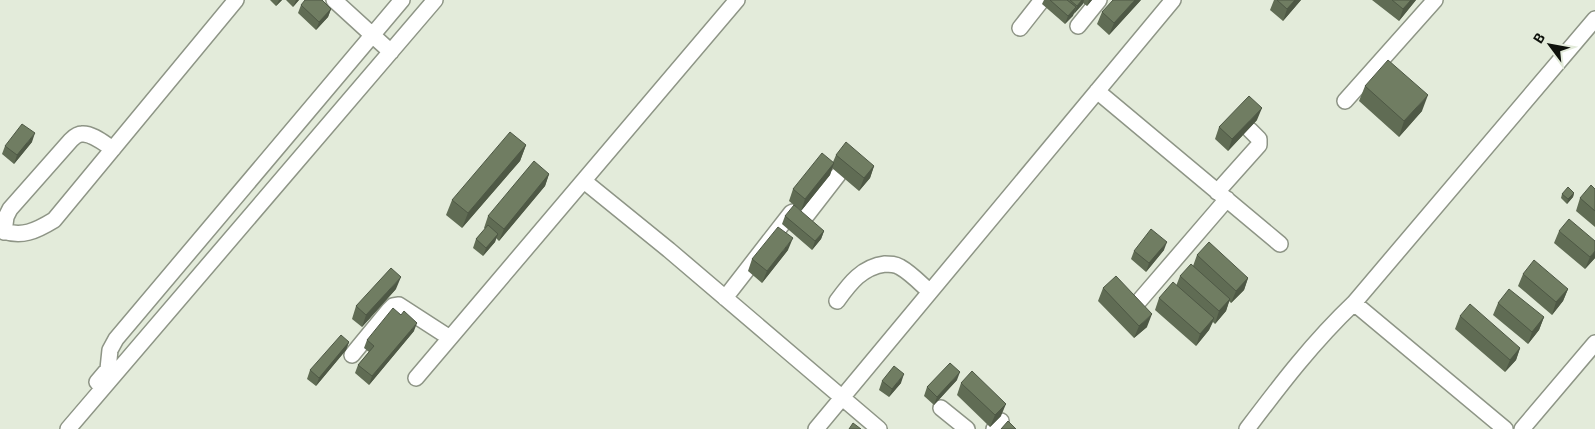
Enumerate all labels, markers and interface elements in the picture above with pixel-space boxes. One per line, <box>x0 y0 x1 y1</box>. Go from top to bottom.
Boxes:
north arrow <box>1525 20 1575 70</box>
text: B <box>1529 30 1548 46</box>

